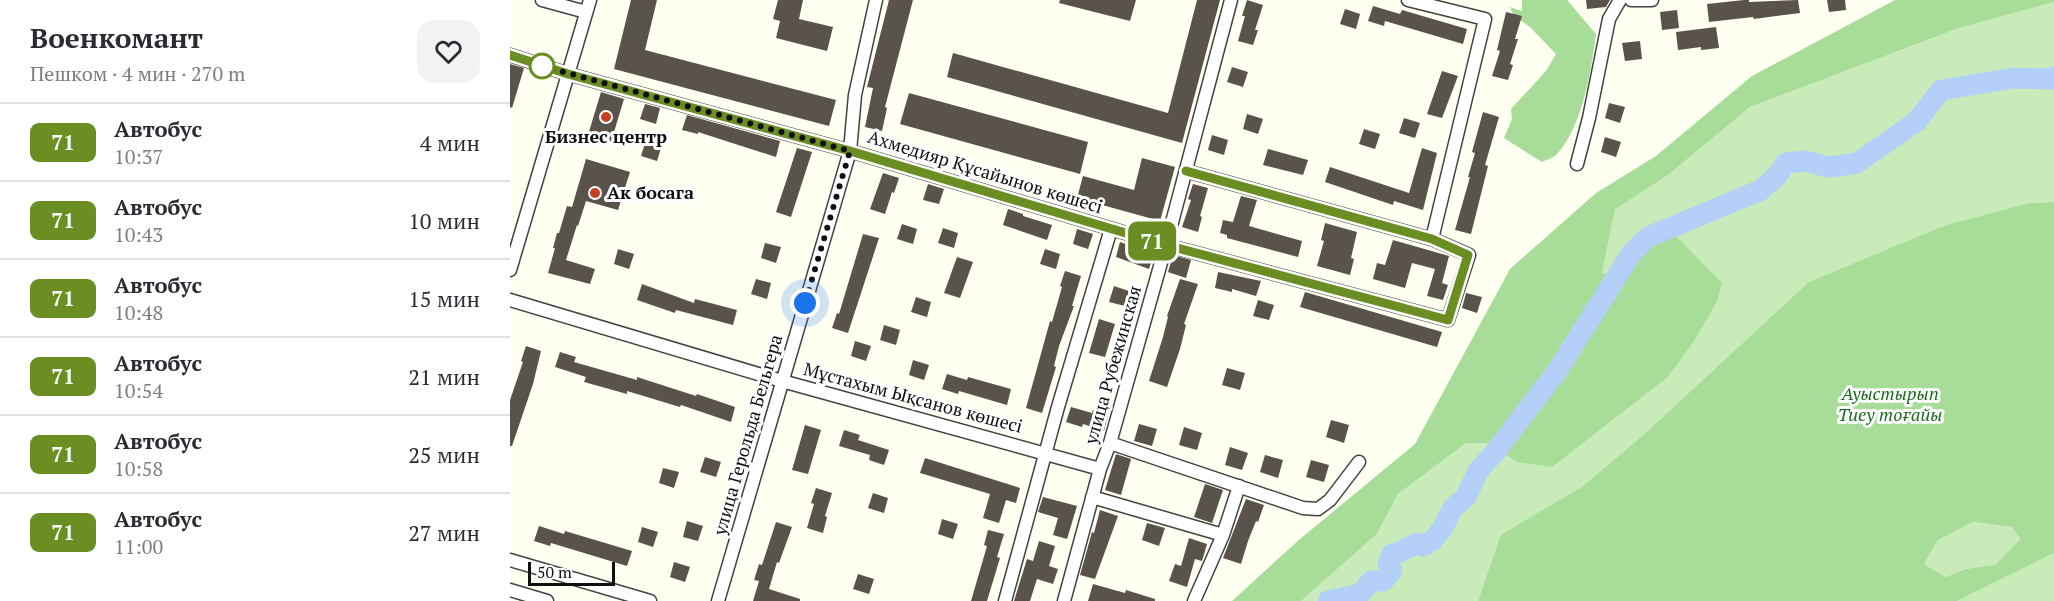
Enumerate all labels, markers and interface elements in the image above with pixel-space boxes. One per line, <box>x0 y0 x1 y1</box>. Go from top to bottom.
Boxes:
text: Военкомант <box>30 19 203 56</box>
button: heart <box>417 20 480 83</box>
unlabelled marker <box>529 53 555 79</box>
text: Пешком · 4 мин · 270 m <box>30 60 245 87</box>
marker: Бизнес центр <box>599 110 613 124</box>
text: Автобус <box>114 114 202 143</box>
place label: Бизнес центр <box>545 124 667 148</box>
street label: Ахмедияр Құсайынов көшесі <box>865 124 1106 218</box>
text: 71 <box>51 128 75 156</box>
text: 4 мин <box>420 128 480 157</box>
text: 10:37 <box>114 143 163 170</box>
place label: Ак босага <box>607 180 694 204</box>
marker: Ак босага <box>588 186 602 200</box>
text: Автобус <box>114 192 202 221</box>
text: 71 <box>51 206 75 234</box>
text: 10 мин <box>408 206 480 235</box>
text: 10:43 <box>114 221 163 248</box>
line badge: 71 <box>1125 222 1179 260</box>
text: 71 <box>1140 227 1164 255</box>
text: Автобус <box>114 270 202 299</box>
street label: улица Рубежинская <box>1078 283 1146 448</box>
text: 71 <box>51 284 75 312</box>
text: 15 мин <box>408 284 480 313</box>
your location <box>790 288 820 318</box>
text: 10:48 <box>114 299 163 326</box>
street label: улица Герольда Бельгера <box>707 332 787 539</box>
text: Автобус <box>114 348 202 377</box>
street label: Мұстахым Ықсанов көшесі <box>801 356 1025 438</box>
text: 71 <box>51 362 75 390</box>
text: 21 мин <box>408 362 480 391</box>
text: 10:54 <box>114 377 163 404</box>
park label: Ауыстырып Тиеу тоғайы <box>1838 381 1942 426</box>
text: Автобус <box>114 426 202 455</box>
text: 71 <box>51 440 75 468</box>
text: 25 мин <box>408 440 480 469</box>
text: 10:58 <box>114 455 163 482</box>
text: Автобус <box>114 504 202 533</box>
text: 71 <box>51 518 75 546</box>
text: 27 мин <box>408 518 480 547</box>
text: 11:00 <box>114 533 163 560</box>
scale bar <box>528 559 615 586</box>
text: 50 m <box>537 561 572 583</box>

